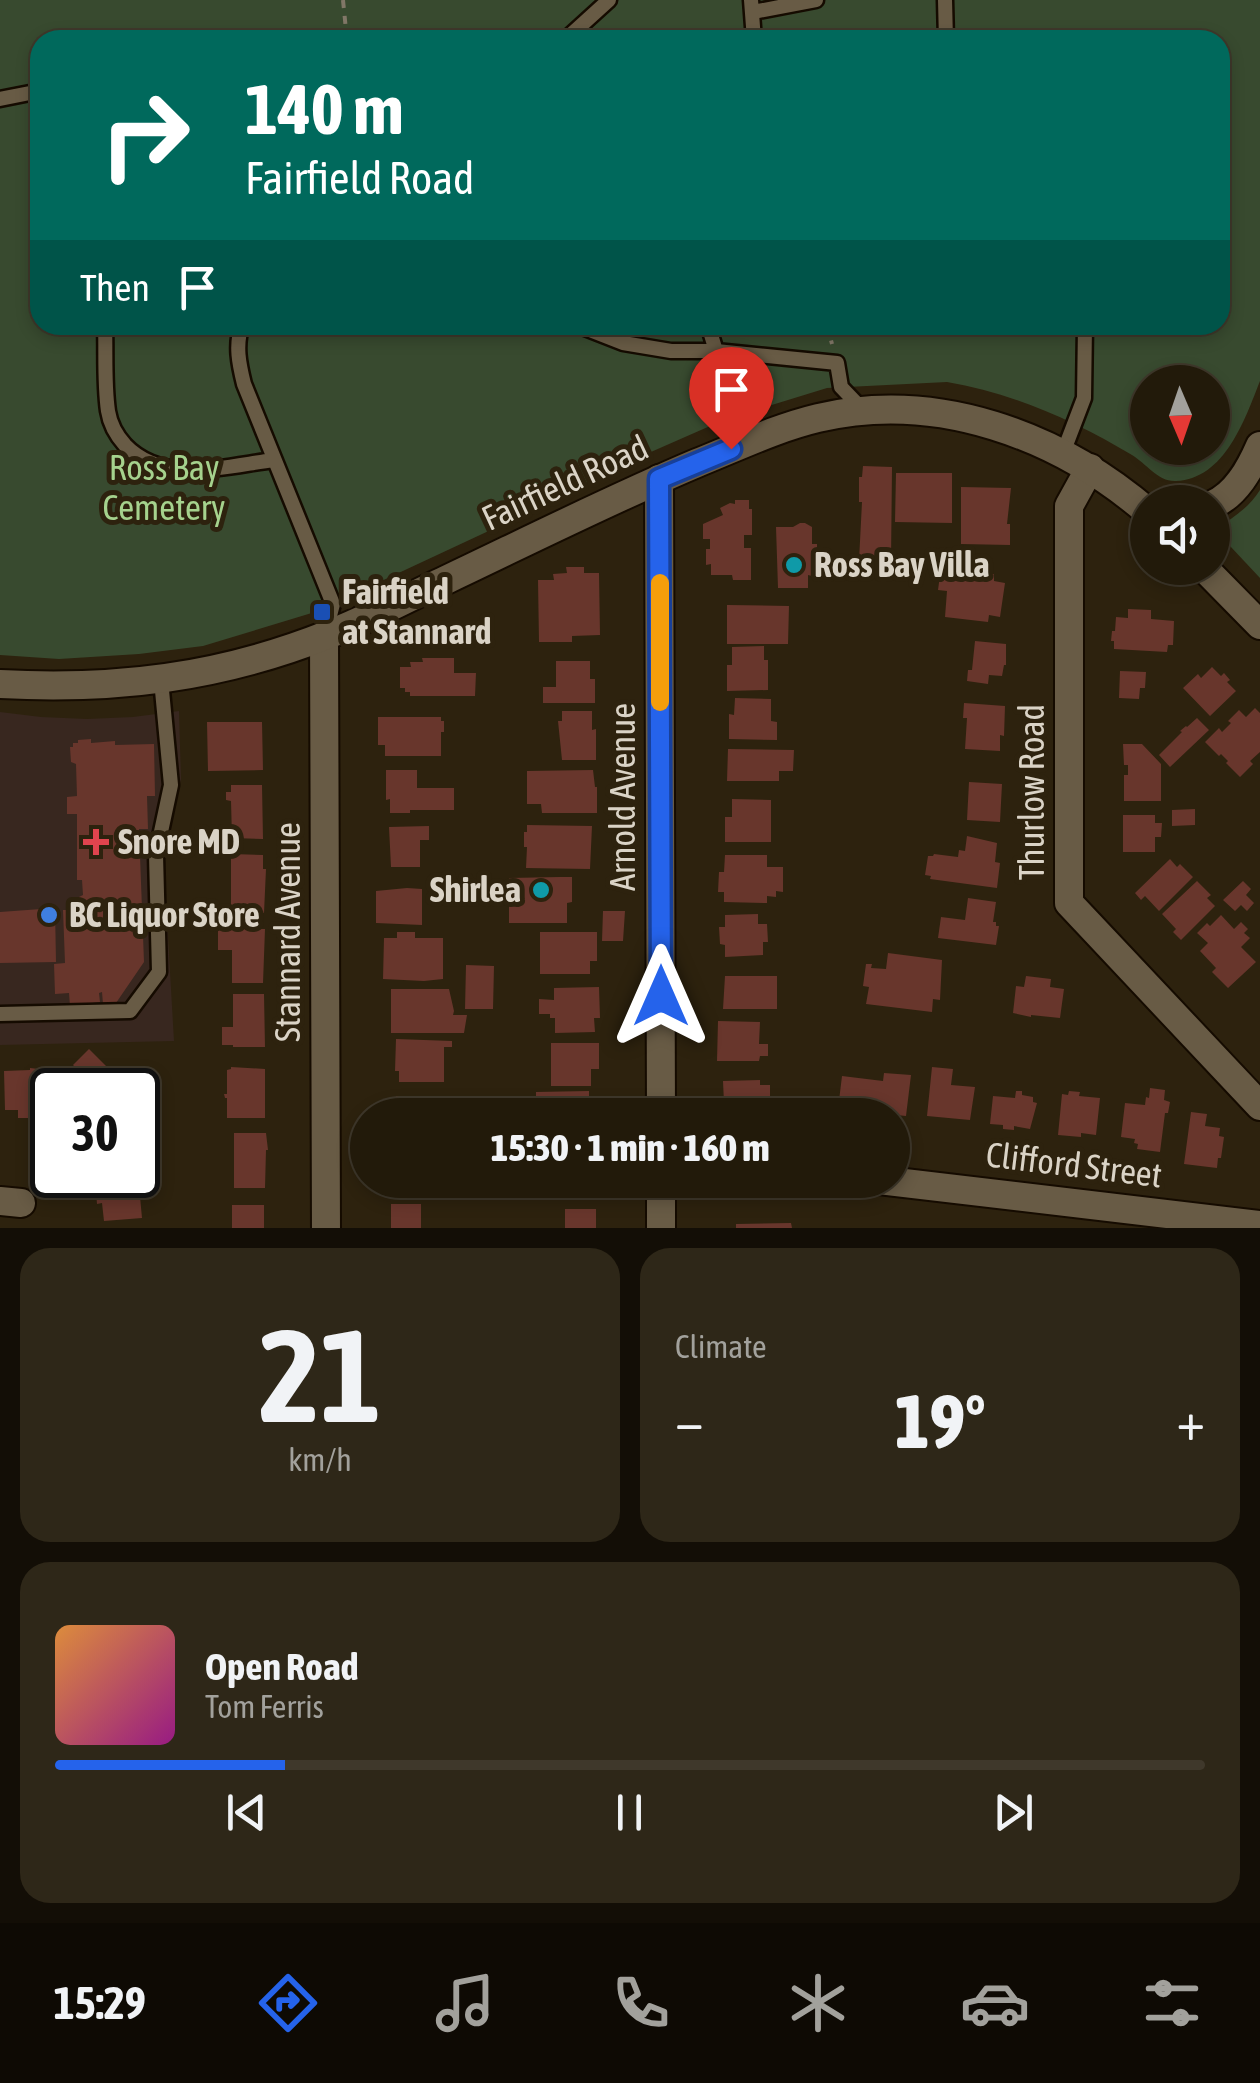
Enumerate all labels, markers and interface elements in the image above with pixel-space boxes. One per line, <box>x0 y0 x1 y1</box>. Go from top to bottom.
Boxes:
text: 140 m <box>245 69 404 149</box>
icon: right <box>80 70 210 200</box>
text: Fairfield Road <box>245 152 474 204</box>
icon: arrive <box>170 260 225 315</box>
text: Then <box>80 266 150 309</box>
pin <box>689 347 774 450</box>
icon: arrive <box>704 362 759 417</box>
north arrow <box>1130 365 1230 465</box>
map controls <box>1130 365 1230 585</box>
street label: Fairfield Road <box>475 426 654 538</box>
park label: Ross Bay Cemetery <box>102 447 226 527</box>
button: sound <box>1130 485 1230 585</box>
place label: Ross Bay Villa <box>814 544 990 584</box>
marker: Ross Bay Villa <box>783 554 805 576</box>
place label: Fairfield at Stannard <box>342 571 491 651</box>
marker: Fairfield at Stannard <box>311 601 333 623</box>
street label: Arnold Avenue <box>602 703 642 891</box>
street label: Thurlow Road <box>1011 704 1051 880</box>
place label: Snore MD <box>118 821 240 861</box>
street label: Stannard Avenue <box>267 822 307 1042</box>
marker: Snore MD <box>83 829 109 855</box>
place label: Shirlea <box>430 869 521 909</box>
marker: Shirlea <box>530 879 552 901</box>
place label: BC Liquor Store <box>69 894 260 934</box>
marker: BC Liquor Store <box>38 904 60 926</box>
position arrow <box>609 944 713 1048</box>
speed limit sign: 30 <box>30 1068 160 1198</box>
text: 15:30 · 1 min · 160 m <box>490 1126 770 1169</box>
street label: Clifford Street <box>984 1133 1164 1195</box>
text: 21 <box>259 1301 381 1450</box>
text: Climate <box>675 1328 767 1365</box>
text: 19° <box>894 1378 986 1464</box>
text: − <box>675 1389 704 1452</box>
text: + <box>1176 1389 1205 1452</box>
text: km/h <box>288 1441 352 1478</box>
text: Open Road <box>205 1645 359 1688</box>
text: Tom Ferris <box>205 1688 324 1725</box>
icon: previous <box>219 1785 274 1840</box>
icon: pause <box>602 1785 657 1840</box>
icon: next <box>986 1785 1041 1840</box>
icon: directions <box>253 1968 323 2038</box>
icon: music <box>430 1968 500 2038</box>
icon: phone <box>606 1968 676 2038</box>
icon: climate <box>783 1968 853 2038</box>
icon: car <box>960 1968 1030 2038</box>
icon: filters <box>1137 1968 1207 2038</box>
text: 15:29 <box>53 1977 146 2029</box>

